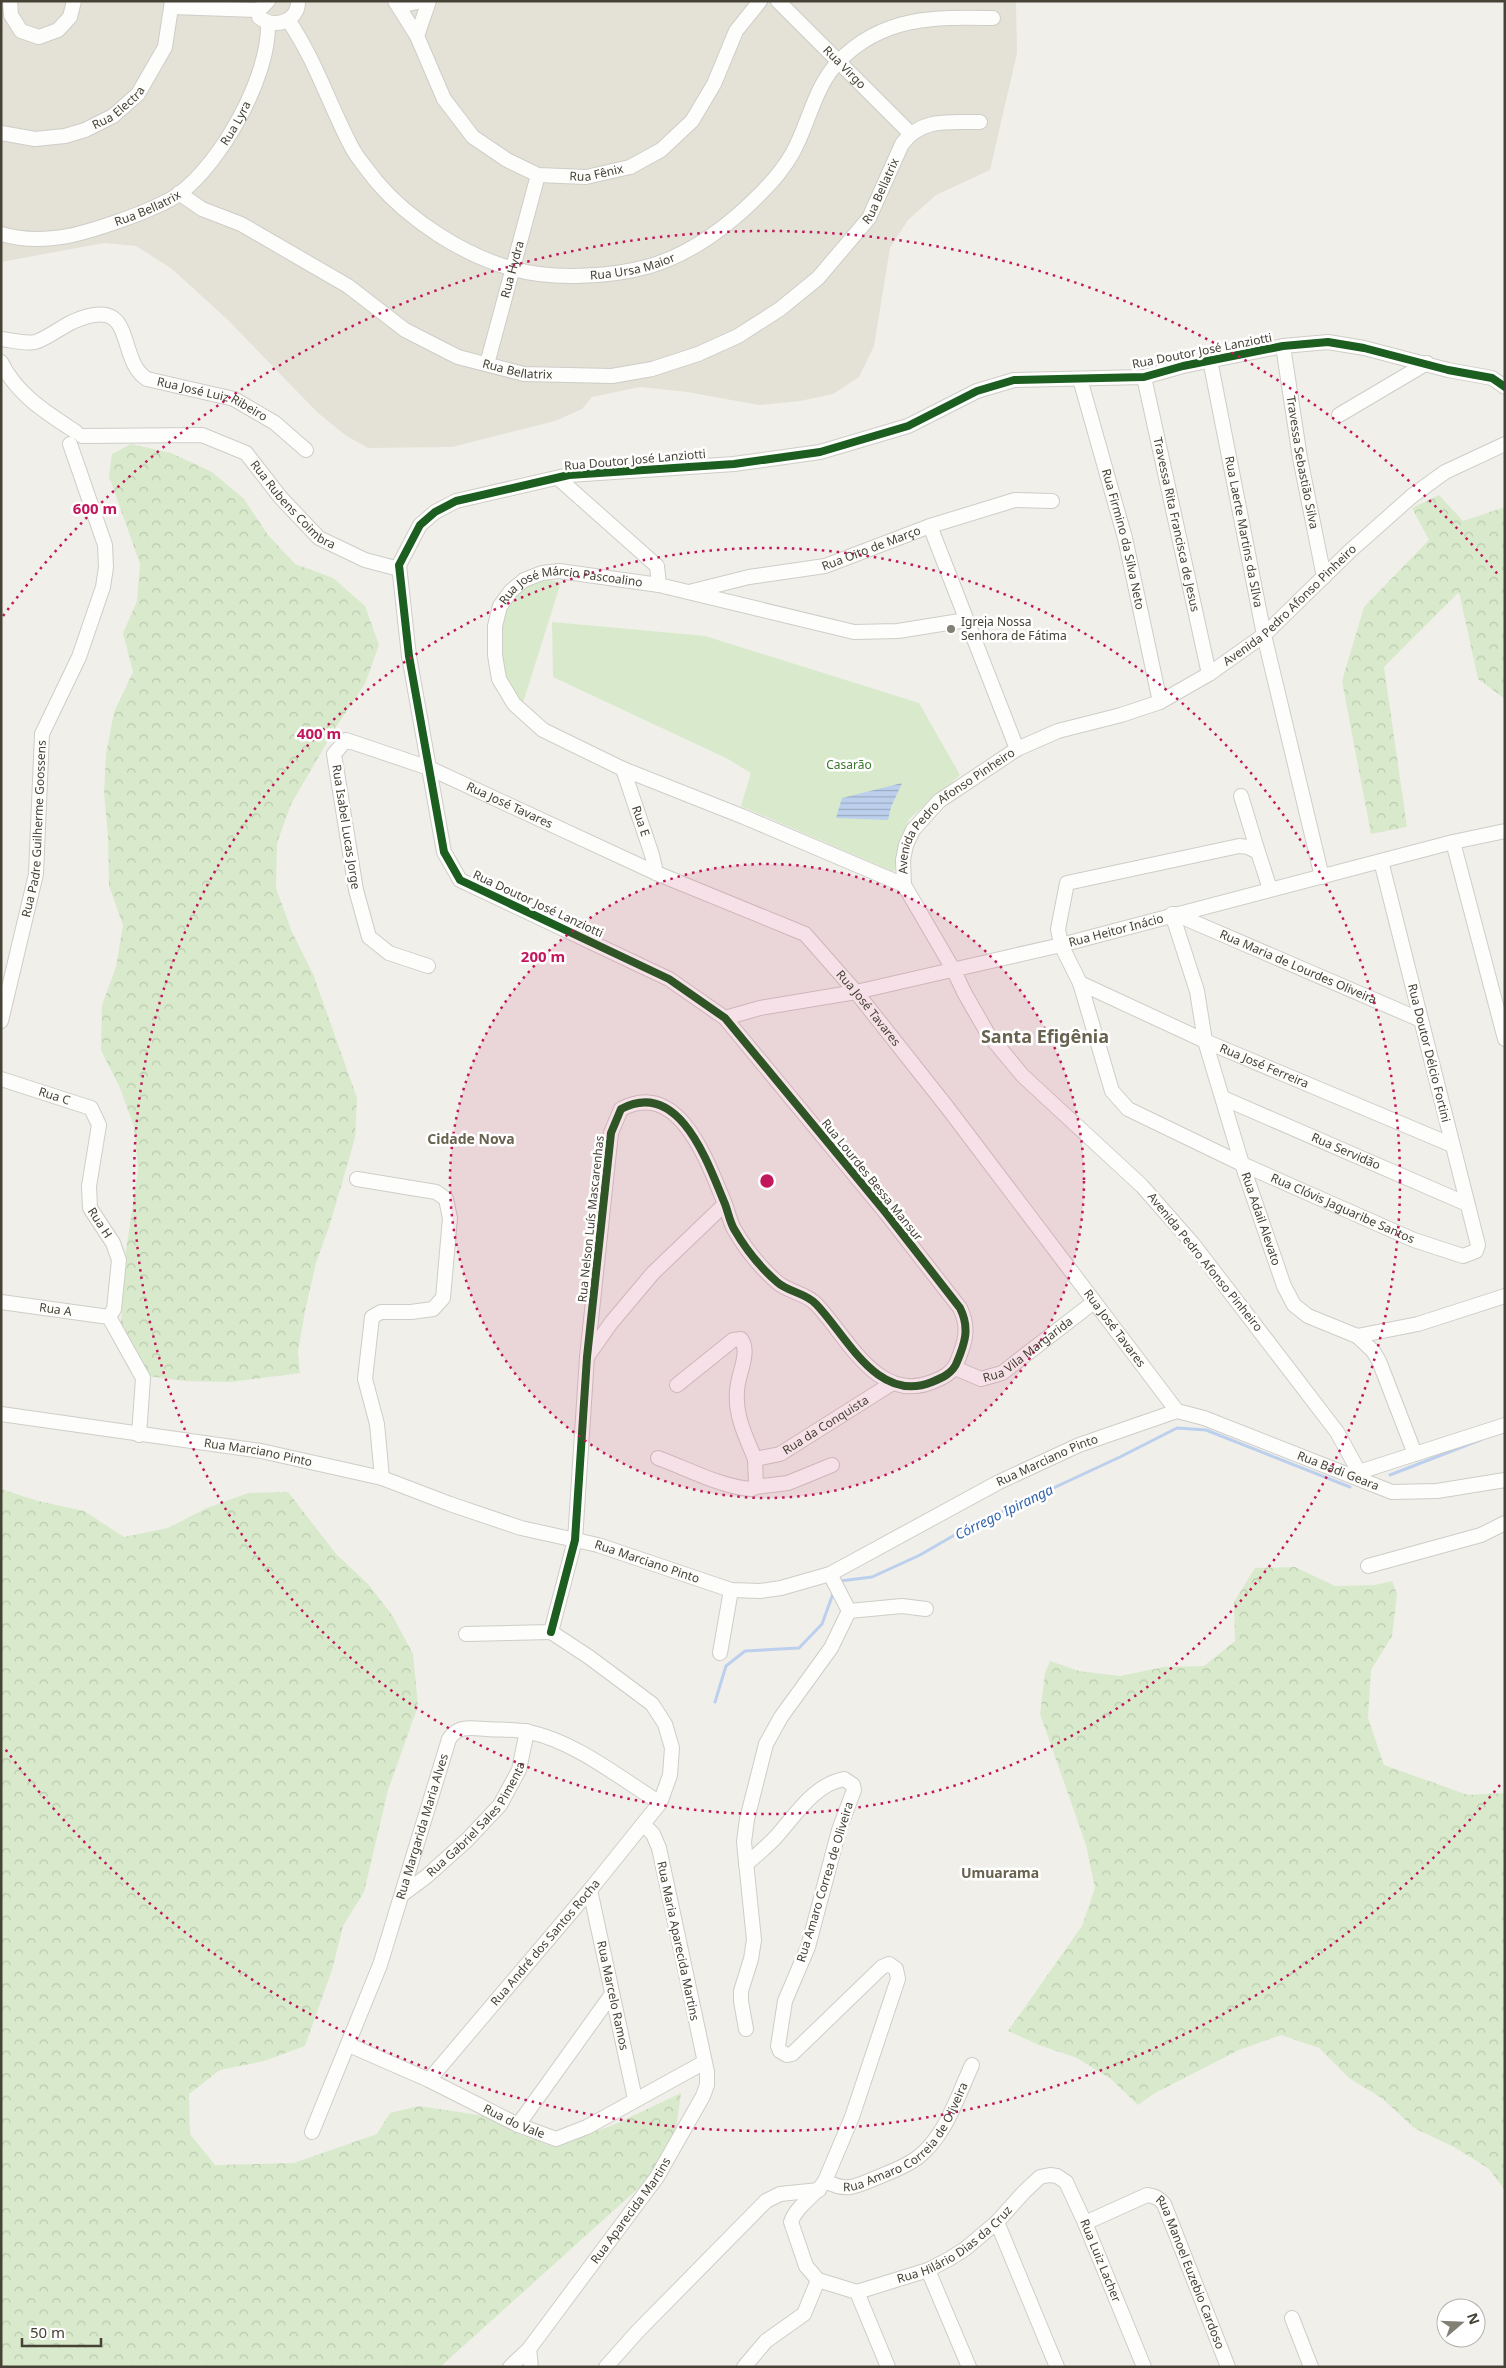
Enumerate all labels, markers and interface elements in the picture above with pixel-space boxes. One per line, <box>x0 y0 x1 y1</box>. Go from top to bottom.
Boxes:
street label: Rua Virgo <box>820 42 870 92</box>
street label: Rua Electra <box>89 83 149 133</box>
street label: Rua Lyra <box>216 98 255 149</box>
street label: Rua Bellatrix <box>858 155 903 228</box>
street label: Rua Fênix <box>569 160 626 185</box>
street label: Rua Bellatrix <box>112 186 185 230</box>
street label: Rua Hydra <box>496 239 528 300</box>
street label: Rua Ursa Maior <box>589 248 678 283</box>
street label: Rua Doutor José Lanziotti <box>1130 329 1273 372</box>
street label: Rua Bellatrix <box>481 355 553 383</box>
street label: Rua José Luiz Ribeiro <box>155 373 271 425</box>
street label: Travessa Sebastião Silva <box>1283 394 1323 531</box>
street label: Travessa Rita Francisca de Jesus <box>1149 436 1204 614</box>
street label: Rua Doutor José Lanziotti <box>563 445 707 474</box>
street label: Rua Laerte Martins da SIlva <box>1221 454 1267 609</box>
street label: Rua Rubens Coimbra <box>247 456 339 553</box>
street label: Rua Firmino da Silva Neto <box>1098 467 1149 611</box>
text: 600 m <box>73 498 117 518</box>
street label: Rua Oito de Março <box>819 521 923 575</box>
street label: Avenida Pedro Afonso Pinheiro <box>1219 540 1360 670</box>
street label: Rua José Márcio Pascoalino <box>495 562 644 608</box>
place label: Igreja Nossa Senhora de Fátima <box>961 613 1067 644</box>
marker: Igreja Nossa Senhora de Fátima <box>945 623 957 635</box>
text: 400 m <box>297 723 341 743</box>
street label: Rua Padre Guilherme Goossens <box>17 739 50 919</box>
street label: Avenida Pedro Afonso Pinheiro <box>894 744 1018 875</box>
park label: Casarão <box>826 756 872 773</box>
street label: Rua Isabel Lucas Jorge <box>328 763 365 891</box>
street label: Rua José Tavares <box>464 777 556 832</box>
street label: Rua E <box>628 803 654 839</box>
street label: Rua Doutor José Lanziotti <box>470 866 606 941</box>
street label: Rua Heitor Inácio <box>1067 909 1165 951</box>
street label: Rua Maria de Lourdes Oliveira <box>1217 925 1379 1008</box>
text: 200 m <box>521 946 565 966</box>
street label: Rua José Tavares <box>833 966 905 1050</box>
street label: Rua Doutor Délcio Fortini <box>1404 982 1455 1124</box>
district label: Santa Efigênia <box>981 1024 1109 1048</box>
street label: Rua José Ferreira <box>1217 1039 1311 1092</box>
street label: Rua C <box>36 1083 73 1109</box>
street label: Rua Lourdes Bessa Mansur <box>818 1115 927 1244</box>
street label: Rua Servidão <box>1309 1128 1383 1173</box>
district label: Cidade Nova <box>427 1129 515 1148</box>
street label: Rua Nelson Luís Mascarenhas <box>573 1134 608 1303</box>
street label: Rua Clóvis Jaguaribe Santos <box>1268 1169 1418 1247</box>
street label: Rua Adail Alevato <box>1237 1170 1285 1268</box>
centre of rings <box>758 1172 776 1190</box>
street label: Avenida Pedro Afonso Pinheiro <box>1144 1189 1267 1335</box>
street label: Rua H <box>84 1204 117 1241</box>
street label: Rua José Tavares <box>1080 1286 1150 1371</box>
street label: Rua A <box>38 1298 73 1320</box>
street label: Rua Vila Margarida <box>981 1313 1076 1386</box>
street label: Rua da Conquista <box>779 1391 872 1458</box>
street label: Rua Marciano Pinto <box>993 1430 1100 1490</box>
street label: Rua Marciano Pinto <box>203 1434 314 1470</box>
street label: Rua Badi Geara <box>1295 1447 1382 1494</box>
water label: Córrego Ipiranga <box>951 1479 1056 1544</box>
street label: Rua Marciano Pinto <box>592 1535 702 1587</box>
street label: Rua Margarida Maria Alves <box>391 1751 452 1901</box>
street label: Rua Gabriel Sales Pimenta <box>423 1760 528 1881</box>
street label: Rua Amaro Correa de Oliveira <box>792 1800 857 1964</box>
street label: Rua Maria Aparecida Martins <box>653 1860 704 2023</box>
district label: Umuarama <box>961 1863 1039 1882</box>
street label: Rua André dos Santos Rocha <box>486 1875 604 2009</box>
street label: Rua Marcelo Ramos <box>593 1939 633 2052</box>
street label: Rua Amaro Correia de Oliveira <box>843 2079 971 2195</box>
street label: Rua do Vale <box>480 2100 548 2142</box>
street label: Rua Aparecida Martins <box>586 2154 675 2267</box>
street label: Rua Manoel Euzebio Cardoso <box>1152 2191 1229 2351</box>
street label: Rua Hilário Dias da Cruz <box>895 2202 1016 2287</box>
street label: Rua Luiz Lacher <box>1076 2216 1125 2305</box>
north arrow <box>1436 2298 1486 2348</box>
text: N <box>1463 2310 1485 2327</box>
scale bar <box>22 2316 101 2348</box>
text: 50 m <box>30 2322 65 2342</box>

